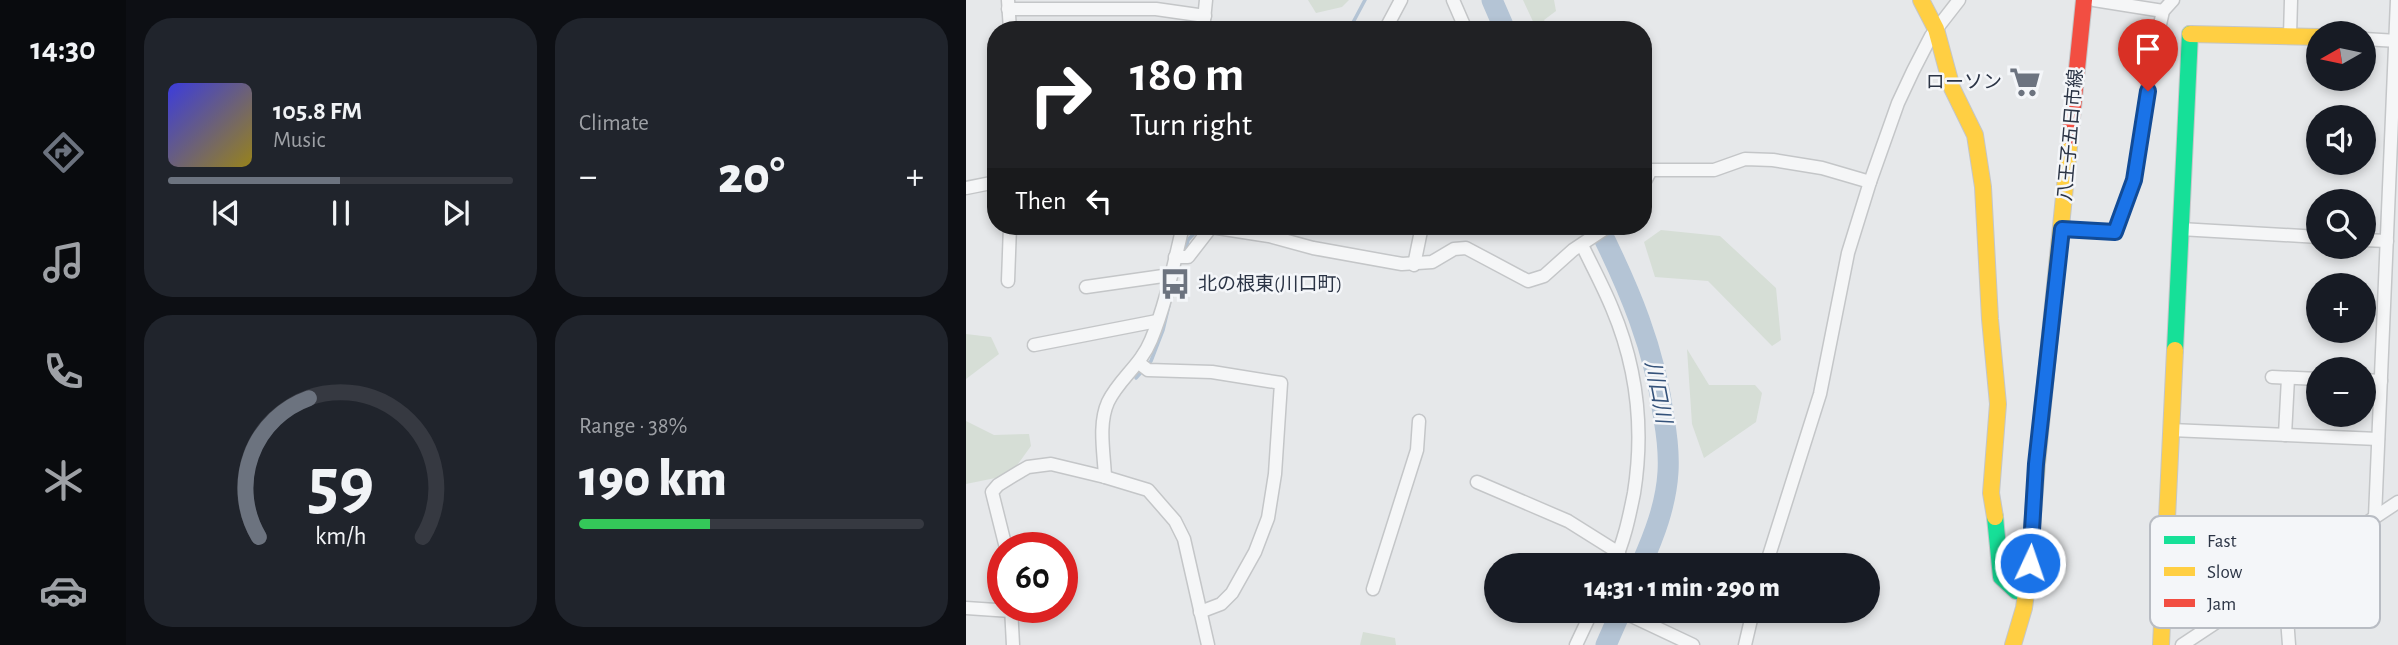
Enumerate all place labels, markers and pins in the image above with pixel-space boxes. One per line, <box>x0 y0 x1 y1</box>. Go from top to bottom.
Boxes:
pin <box>2118 19 2178 91</box>
supermarket icon: ローソン <box>2008 65 2042 99</box>
place label: ローソン <box>1926 73 2002 92</box>
bus stop icon: 北の根東(川口町) <box>1158 267 1192 301</box>
place label: 北の根東(川口町) <box>1198 274 1342 294</box>

